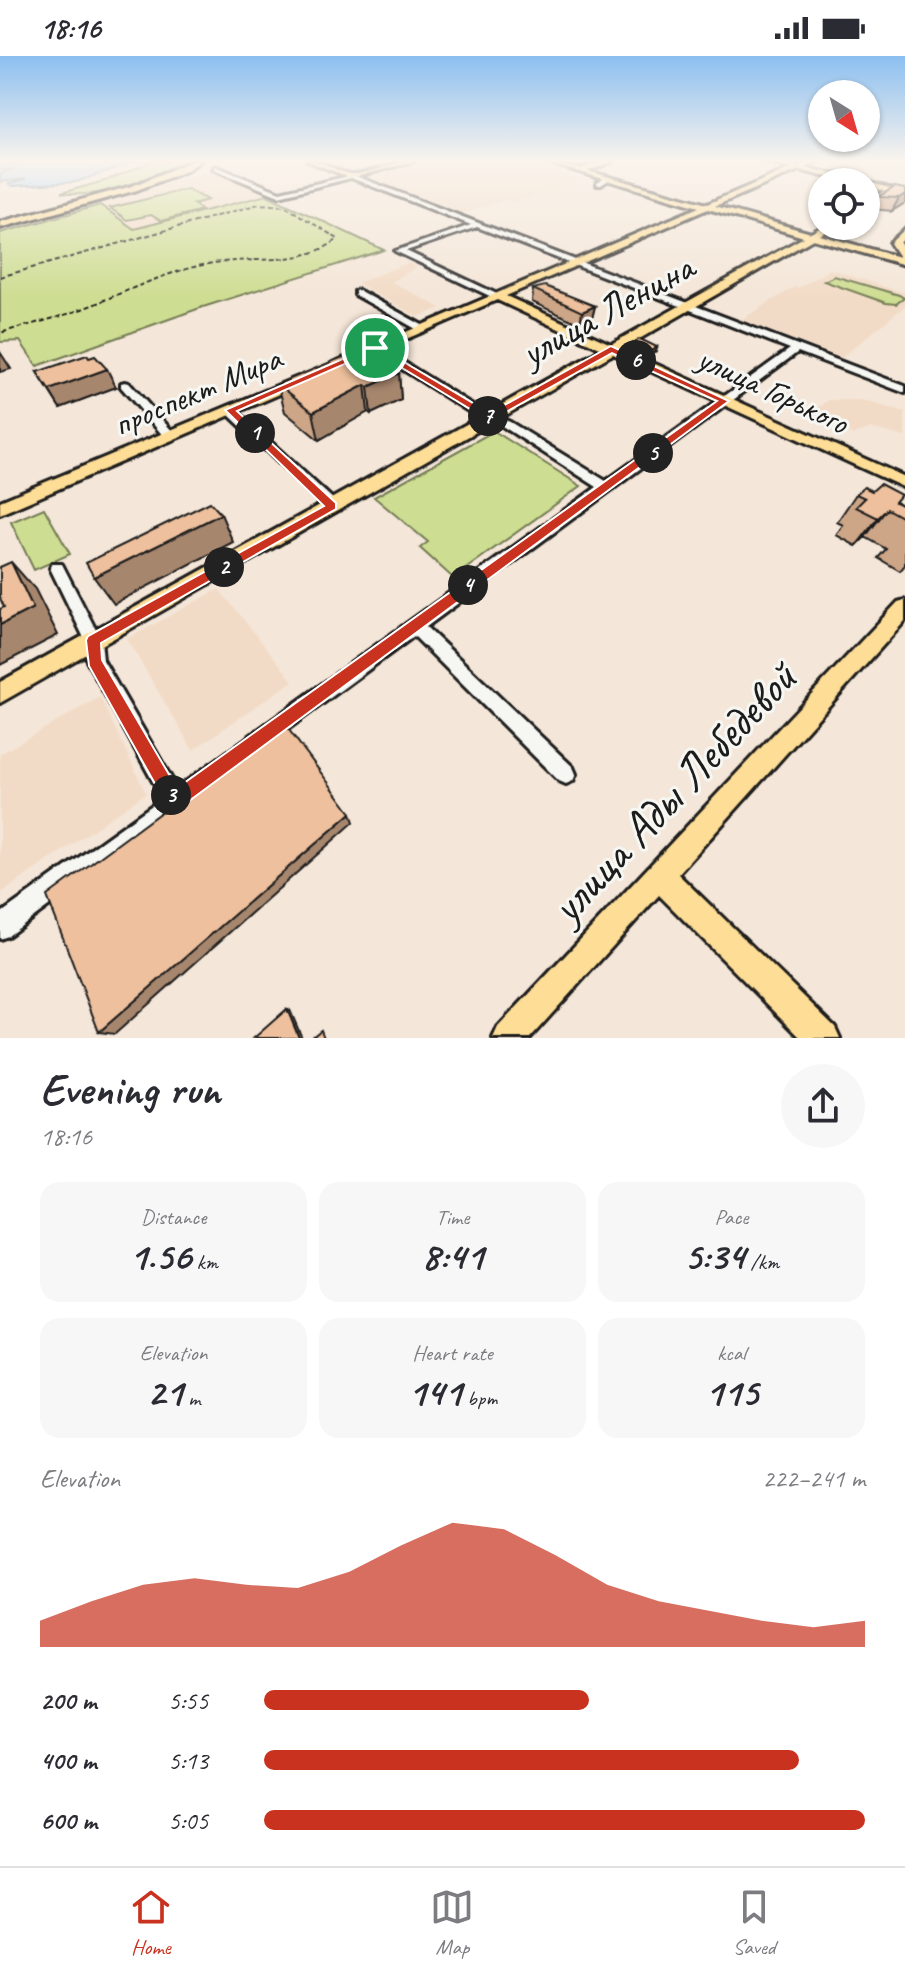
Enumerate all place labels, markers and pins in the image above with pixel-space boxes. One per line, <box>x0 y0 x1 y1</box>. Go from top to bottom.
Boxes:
pin <box>341 314 409 382</box>
pin: 6 <box>616 340 656 380</box>
pin: 7 <box>468 396 508 436</box>
pin: 1 <box>235 413 275 453</box>
pin: 5 <box>633 433 673 473</box>
pin: 2 <box>204 547 244 587</box>
pin: 4 <box>448 565 488 605</box>
pin: 3 <box>151 775 191 815</box>

